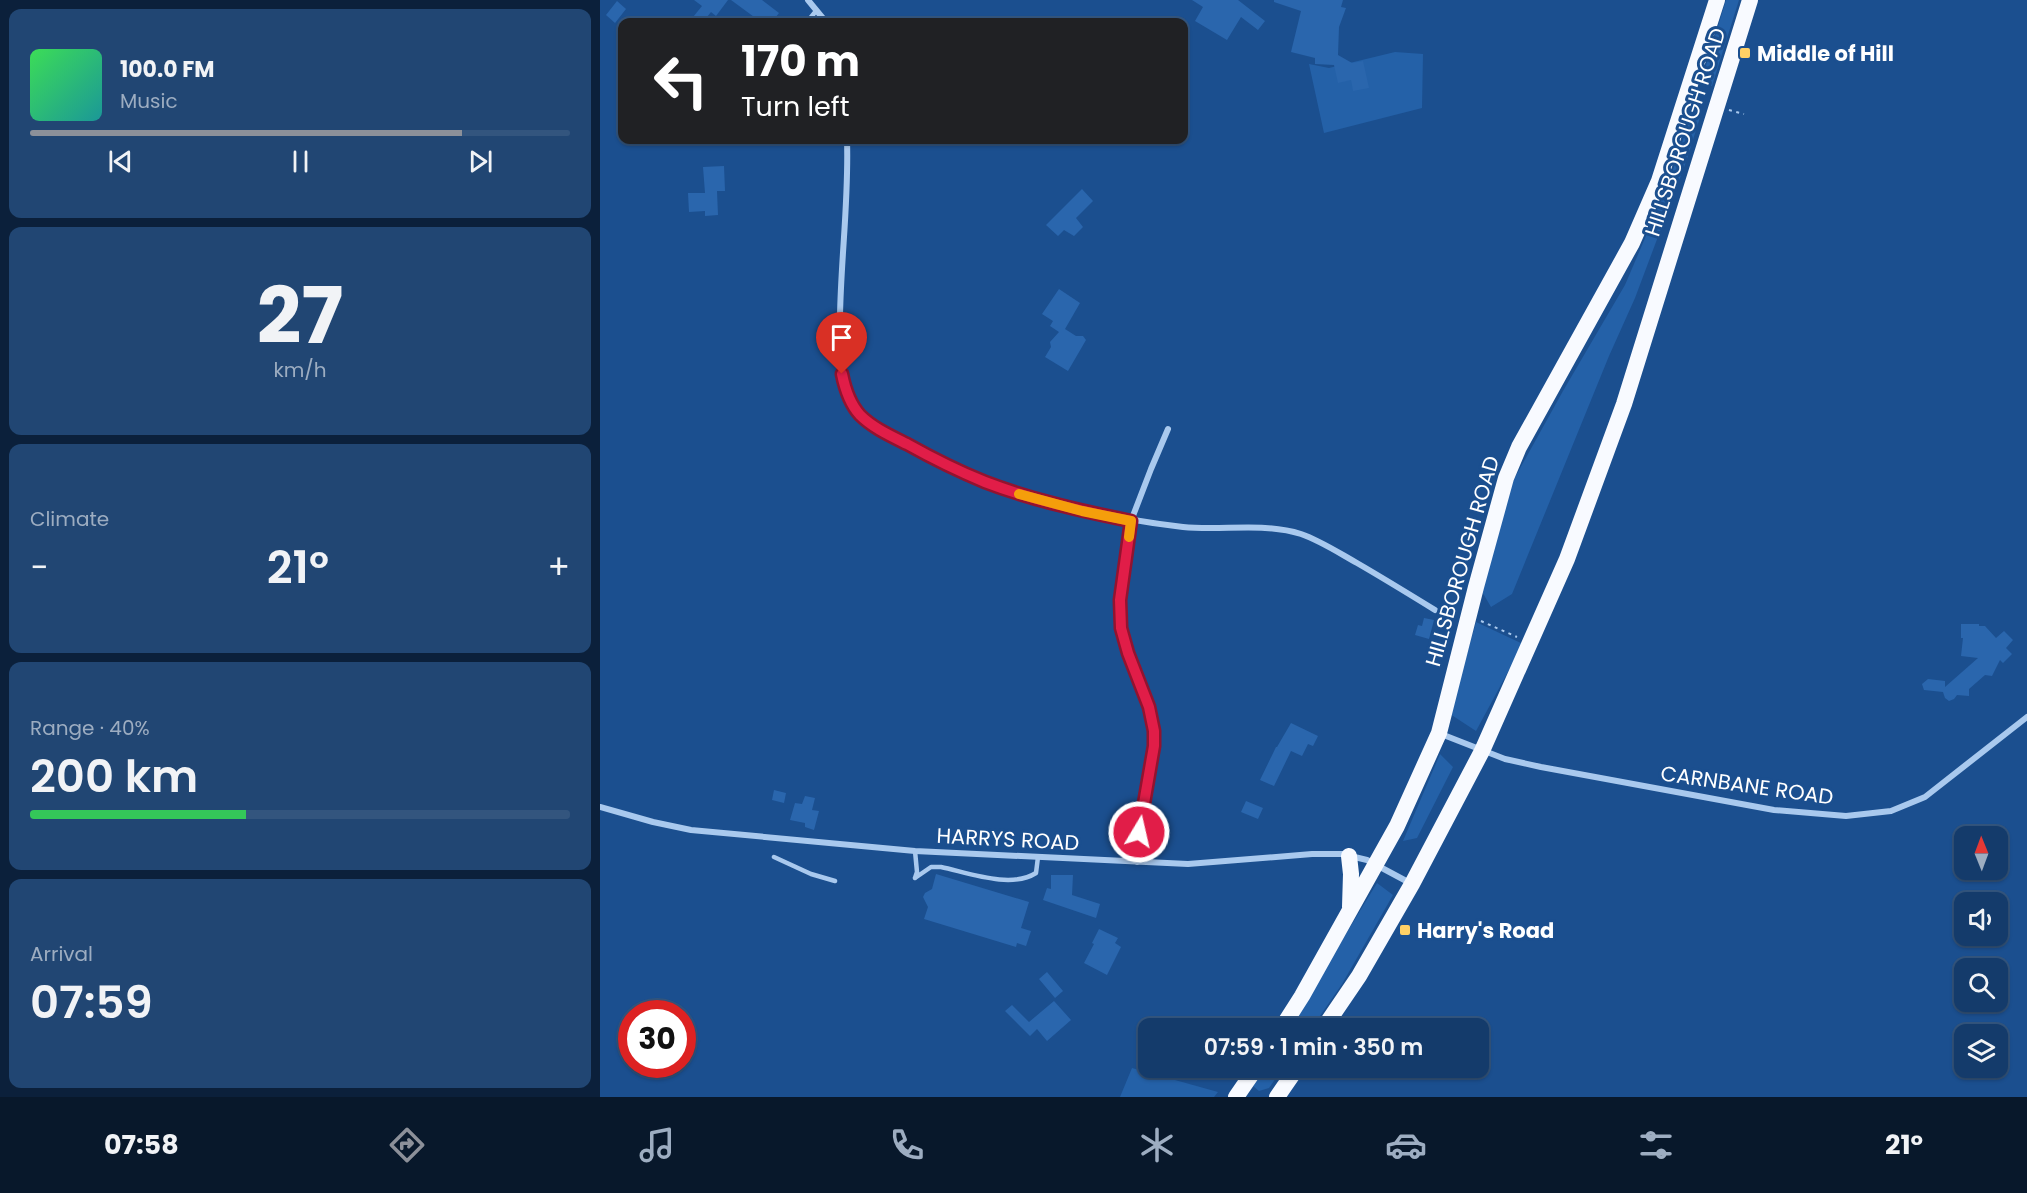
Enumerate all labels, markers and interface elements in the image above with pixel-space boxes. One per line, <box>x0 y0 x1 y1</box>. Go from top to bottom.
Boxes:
street label: HILLSBOROUGH ROAD <box>1638 24 1732 240</box>
text: 170 m <box>741 32 860 91</box>
place label: Middle of Hill <box>1757 39 1894 68</box>
icon: left <box>642 42 720 120</box>
marker: Middle of Hill <box>1738 46 1752 60</box>
text: 100.0 FM <box>120 54 214 85</box>
text: Music <box>120 87 178 115</box>
text: Turn left <box>741 88 850 125</box>
icon: previous <box>104 145 137 178</box>
icon: pause <box>284 145 317 178</box>
icon: next <box>464 145 497 178</box>
text: 27 <box>257 261 343 370</box>
pin <box>816 312 867 374</box>
icon: arrive <box>825 321 858 354</box>
text: km/h <box>273 356 327 384</box>
street label: HILLSBOROUGH ROAD <box>1418 452 1506 670</box>
text: Climate <box>30 505 109 533</box>
text: 21° <box>267 536 329 599</box>
text: − <box>30 544 48 591</box>
text: + <box>547 544 570 591</box>
text: Range · 40% <box>30 714 150 742</box>
text: 200 km <box>30 745 198 808</box>
street label: CARNBANE ROAD <box>1659 759 1835 811</box>
position arrow <box>1107 800 1171 864</box>
street label: HARRYS ROAD <box>936 821 1080 857</box>
north arrow <box>1954 826 2008 880</box>
map controls <box>1954 826 2008 1078</box>
button: sound <box>1954 892 2008 946</box>
place label: Harry's Road <box>1417 916 1554 945</box>
marker: Harry's Road <box>1398 923 1412 937</box>
text: Arrival <box>30 940 93 968</box>
button: search <box>1954 958 2008 1012</box>
text: 07:59 <box>30 971 153 1034</box>
speed limit sign: 30 <box>618 1000 696 1078</box>
button: layers <box>1954 1024 2008 1078</box>
text: 07:59 · 1 min · 350 m <box>1204 1032 1423 1063</box>
icon: directions <box>386 1124 428 1166</box>
icon: music <box>636 1124 678 1166</box>
icon: phone <box>886 1124 928 1166</box>
icon: climate <box>1136 1124 1178 1166</box>
icon: car <box>1385 1124 1427 1166</box>
icon: filters <box>1635 1124 1677 1166</box>
text: 07:58 <box>104 1126 179 1163</box>
text: 21° <box>1885 1126 1923 1163</box>

